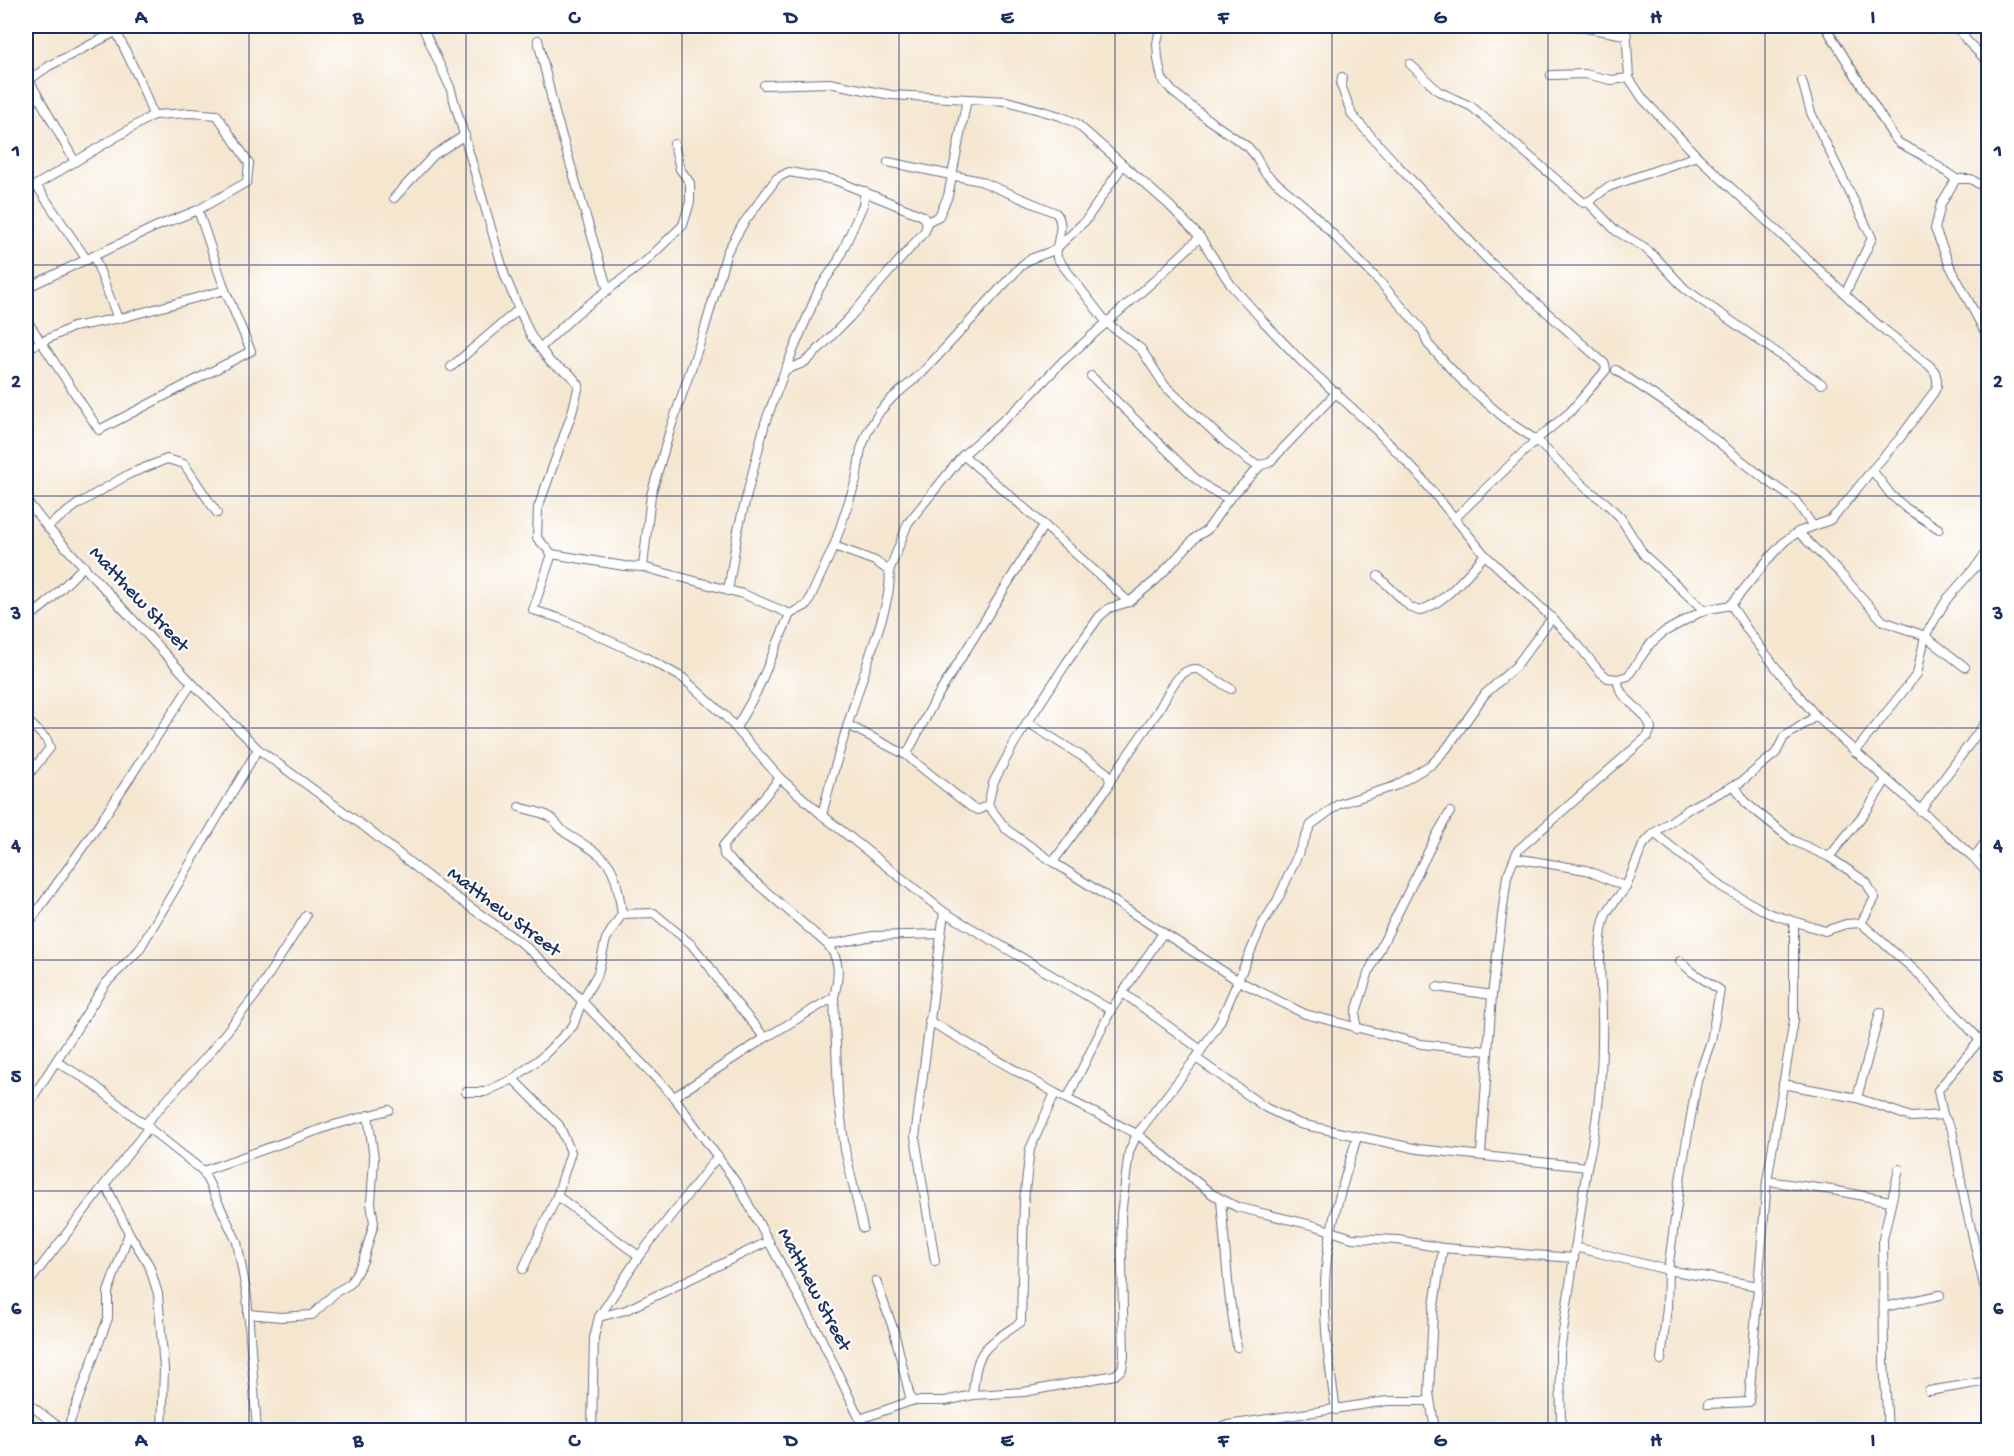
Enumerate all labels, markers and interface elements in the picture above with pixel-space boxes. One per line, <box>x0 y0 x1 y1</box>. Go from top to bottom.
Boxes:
text: A <box>134 8 149 31</box>
text: B <box>352 8 364 31</box>
text: C <box>568 8 582 31</box>
text: D <box>782 8 798 31</box>
text: E <box>1001 8 1015 31</box>
text: F <box>1217 8 1230 31</box>
text: G <box>1434 8 1448 31</box>
text: H <box>1650 8 1662 31</box>
text: I <box>1871 8 1876 31</box>
text: 1 <box>11 141 20 164</box>
text: 1 <box>1993 141 2002 164</box>
text: 2 <box>11 372 21 395</box>
text: 2 <box>1993 372 2003 395</box>
street label: Matthew Street <box>83 542 194 659</box>
text: 3 <box>10 604 21 627</box>
text: 3 <box>1992 604 2003 627</box>
text: 4 <box>10 836 21 859</box>
text: 4 <box>1992 836 2003 859</box>
street label: Matthew Street <box>442 863 566 964</box>
text: 5 <box>11 1067 22 1090</box>
text: 5 <box>1993 1067 2004 1090</box>
street label: Matthew Street <box>771 1225 856 1357</box>
text: 6 <box>11 1299 22 1322</box>
text: 6 <box>1993 1299 2004 1322</box>
text: A <box>134 1431 149 1454</box>
text: B <box>352 1431 364 1454</box>
text: C <box>568 1431 582 1454</box>
text: D <box>782 1431 798 1454</box>
text: E <box>1001 1431 1015 1454</box>
text: F <box>1217 1431 1230 1454</box>
text: G <box>1434 1431 1448 1454</box>
text: H <box>1650 1431 1662 1454</box>
text: I <box>1871 1431 1876 1454</box>

